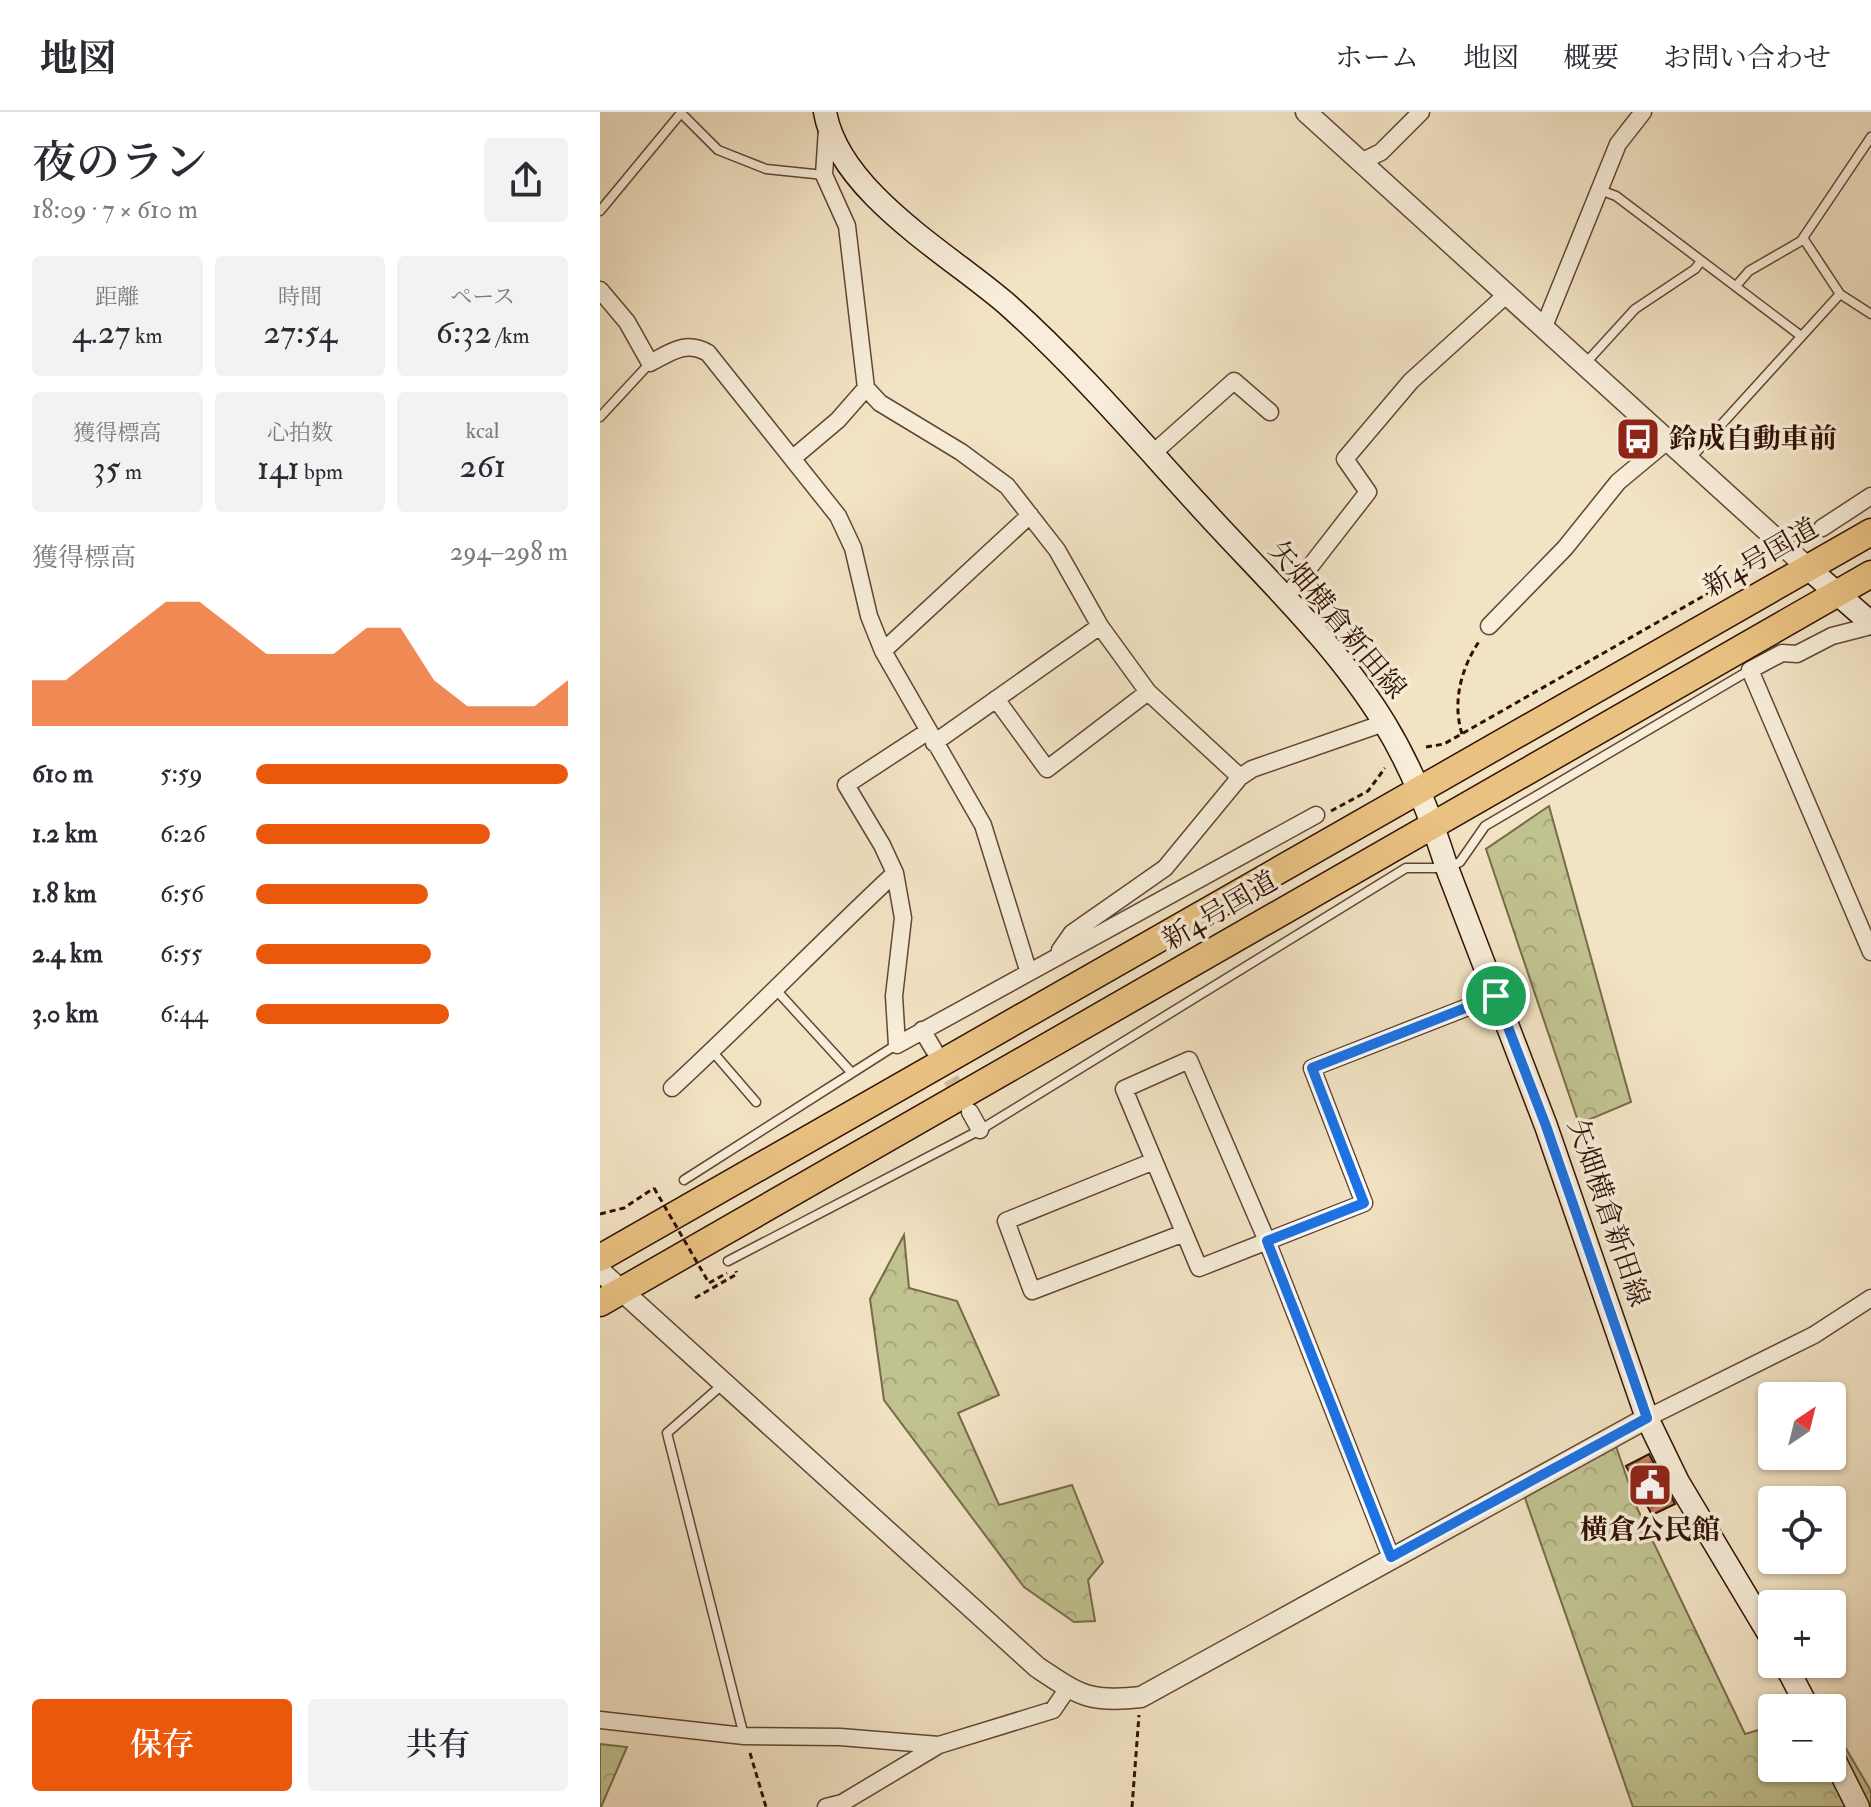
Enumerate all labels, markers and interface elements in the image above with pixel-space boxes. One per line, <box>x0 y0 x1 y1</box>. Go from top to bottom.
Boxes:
text: 地図 <box>40 35 116 83</box>
text: ホーム <box>1335 41 1419 76</box>
text: 地図 <box>1463 41 1519 76</box>
text: 概要 <box>1563 41 1619 76</box>
text: お問い合わせ <box>1663 41 1831 76</box>
text: 夜のラン <box>32 136 208 191</box>
button: share <box>484 138 568 222</box>
text: 18:09 · 7 × 610 m <box>32 194 198 226</box>
text: 距離 <box>95 283 139 311</box>
text: 時間 <box>278 283 322 311</box>
text: ペース <box>450 283 515 311</box>
text: 4.27 <box>72 311 130 354</box>
text: 27:54 <box>263 311 337 354</box>
text: 6:32 <box>436 311 492 354</box>
text: km <box>130 322 163 350</box>
text: /km <box>492 322 530 350</box>
bus stop icon: 鈴成自動車前 <box>1614 415 1662 463</box>
text: kcal <box>466 417 500 445</box>
text: 獲得標高 <box>73 419 161 447</box>
text: 心拍数 <box>267 419 333 447</box>
place label: 鈴成自動車前 <box>1669 422 1837 457</box>
text: 261 <box>459 445 506 488</box>
text: 35 <box>92 447 120 490</box>
text: 141 <box>257 447 299 490</box>
text: m <box>120 458 142 486</box>
text: bpm <box>299 458 343 486</box>
street label: 新4号国道 <box>1697 511 1825 605</box>
street label: 矢畑横倉新田線 <box>1261 534 1413 706</box>
text: 294–298 m <box>450 536 568 568</box>
text: 獲得標高 <box>32 542 136 574</box>
text: 610 m <box>32 758 93 790</box>
text: 5:59 <box>160 758 203 790</box>
text: 1.2 km <box>32 818 98 850</box>
text: 6:26 <box>160 818 206 850</box>
street label: 新4号国道 <box>1156 864 1284 958</box>
text: 1.8 km <box>32 878 97 910</box>
text: 6:56 <box>160 878 204 910</box>
text: 2.4 km <box>32 938 103 970</box>
text: 6:55 <box>160 938 202 970</box>
pin <box>1462 962 1530 1030</box>
icon: arrive <box>1474 974 1518 1018</box>
text: 3.0 km <box>32 998 98 1030</box>
text: 6:44 <box>160 998 208 1030</box>
street label: 矢畑横倉新田線 <box>1560 1115 1656 1311</box>
north arrow <box>1758 1382 1846 1470</box>
map controls <box>1758 1382 1846 1782</box>
public building icon: 横倉公民館 <box>1626 1461 1674 1509</box>
button: locate <box>1758 1486 1846 1574</box>
place label: 横倉公民館 <box>1580 1513 1720 1548</box>
button: + <box>1758 1590 1846 1678</box>
button: − <box>1758 1694 1846 1782</box>
button: 保存 <box>32 1699 292 1791</box>
button: 共有 <box>308 1699 568 1791</box>

